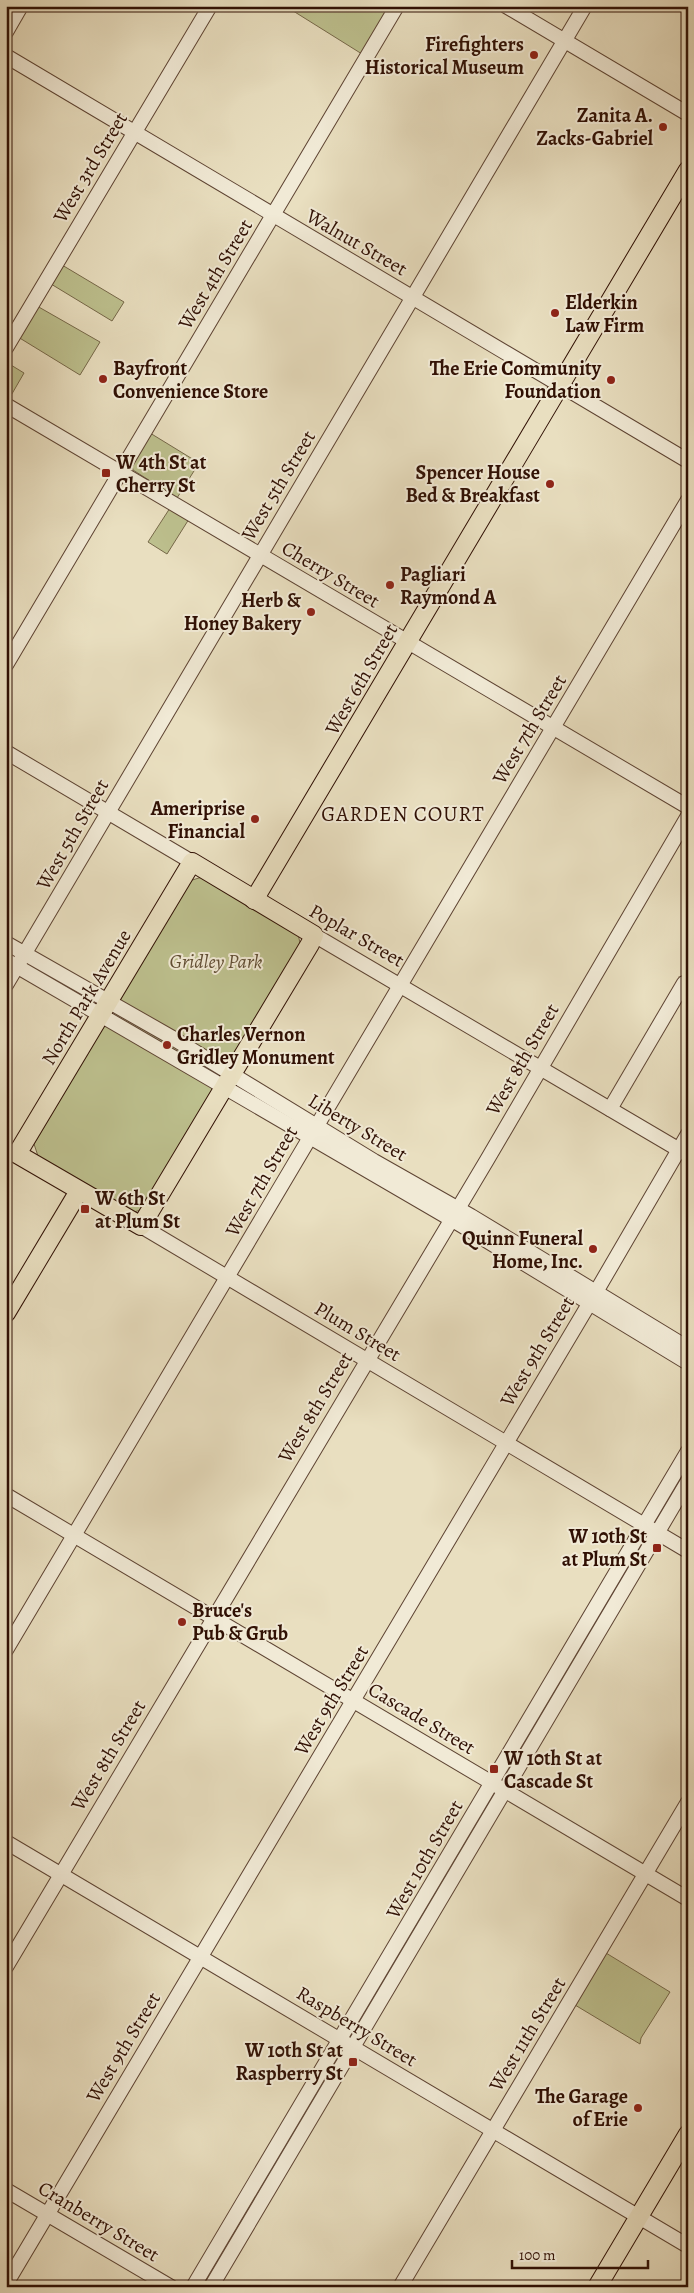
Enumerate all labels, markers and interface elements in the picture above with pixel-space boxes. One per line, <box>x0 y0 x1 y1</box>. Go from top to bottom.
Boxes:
place label: Firefighters Historical Museum <box>365 31 524 81</box>
marker: Firefighters Historical Museum <box>528 49 540 61</box>
place label: Zanita A. Zacks-Gabriel <box>536 102 654 152</box>
street label: West 3rd Street <box>46 107 134 228</box>
marker: Zanita A. Zacks-Gabriel <box>657 121 669 133</box>
street label: Walnut Street <box>300 202 413 283</box>
street label: West 4th Street <box>171 214 259 335</box>
place label: Elderkin Law Firm <box>565 289 644 339</box>
marker: Elderkin Law Firm <box>549 307 561 319</box>
place label: Bayfront Convenience Store <box>113 355 268 405</box>
place label: The Erie Community Foundation <box>430 355 602 405</box>
marker: Bayfront Convenience Store <box>97 373 109 385</box>
marker: The Erie Community Foundation <box>605 374 617 386</box>
street label: West 5th Street <box>234 425 322 546</box>
place label: W 4th St at Cherry St <box>115 449 207 499</box>
place label: Spencer House Bed & Breakfast <box>405 459 540 509</box>
marker: W 4th St at Cherry St <box>100 467 112 479</box>
marker: Spencer House Bed & Breakfast <box>544 478 556 490</box>
street label: Cherry Street <box>277 535 385 614</box>
place label: Pagliari Raymond A <box>400 561 497 611</box>
marker: Pagliari Raymond A <box>384 579 396 591</box>
place label: Herb & Honey Bakery <box>184 587 302 637</box>
marker: Herb & Honey Bakery <box>305 606 317 618</box>
street label: West 6th Street <box>318 618 404 741</box>
street label: West 7th Street <box>486 669 573 790</box>
street label: West 5th Street <box>29 774 115 895</box>
place label: Ameriprise Financial <box>150 795 246 845</box>
district label: GARDEN COURT <box>321 800 485 828</box>
marker: Ameriprise Financial <box>249 813 261 825</box>
street label: Poplar Street <box>304 897 410 974</box>
street label: North Park Avenue <box>35 924 138 1070</box>
park label: Gridley Park <box>170 948 263 975</box>
street label: West 8th Street <box>479 998 566 1121</box>
place label: Charles Vernon Gridley Monument <box>177 1021 335 1071</box>
marker: Charles Vernon Gridley Monument <box>161 1039 173 1051</box>
street label: Liberty Street <box>303 1087 413 1168</box>
street label: West 7th Street <box>218 1121 304 1242</box>
place label: W 6th St at Plum St <box>94 1185 180 1235</box>
marker: W 6th St at Plum St <box>79 1203 91 1215</box>
place label: Quinn Funeral Home, Inc. <box>462 1225 584 1275</box>
marker: Quinn Funeral Home, Inc. <box>587 1243 599 1255</box>
street label: West 9th Street <box>493 1291 581 1412</box>
street label: Plum Street <box>309 1295 406 1368</box>
street label: West 8th Street <box>271 1346 359 1469</box>
place label: W 10th St at Plum St <box>562 1523 647 1573</box>
marker: W 10th St at Plum St <box>651 1542 663 1554</box>
place label: Bruce's Pub & Grub <box>192 1597 288 1647</box>
marker: Bruce's Pub & Grub <box>176 1616 188 1628</box>
street label: West 9th Street <box>287 1640 375 1761</box>
street label: Cascade Street <box>363 1676 481 1761</box>
street label: West 8th Street <box>64 1694 152 1817</box>
place label: W 10th St at Cascade St <box>503 1745 602 1795</box>
marker: W 10th St at Cascade St <box>488 1763 500 1775</box>
street label: West 10th Street <box>379 1795 469 1924</box>
street label: West 11th Street <box>482 1972 572 2097</box>
street label: Raspberry Street <box>291 1980 423 2073</box>
street label: West 9th Street <box>79 1987 167 2108</box>
place label: W 10th St at Raspberry St <box>235 2037 343 2087</box>
marker: W 10th St at Raspberry St <box>347 2056 359 2068</box>
place label: The Garage of Erie <box>535 2083 628 2133</box>
marker: The Garage of Erie <box>632 2102 644 2114</box>
street label: Cranberry Street <box>33 2175 165 2268</box>
scale bar <box>512 2238 648 2270</box>
text: 100 m <box>519 2245 556 2265</box>

